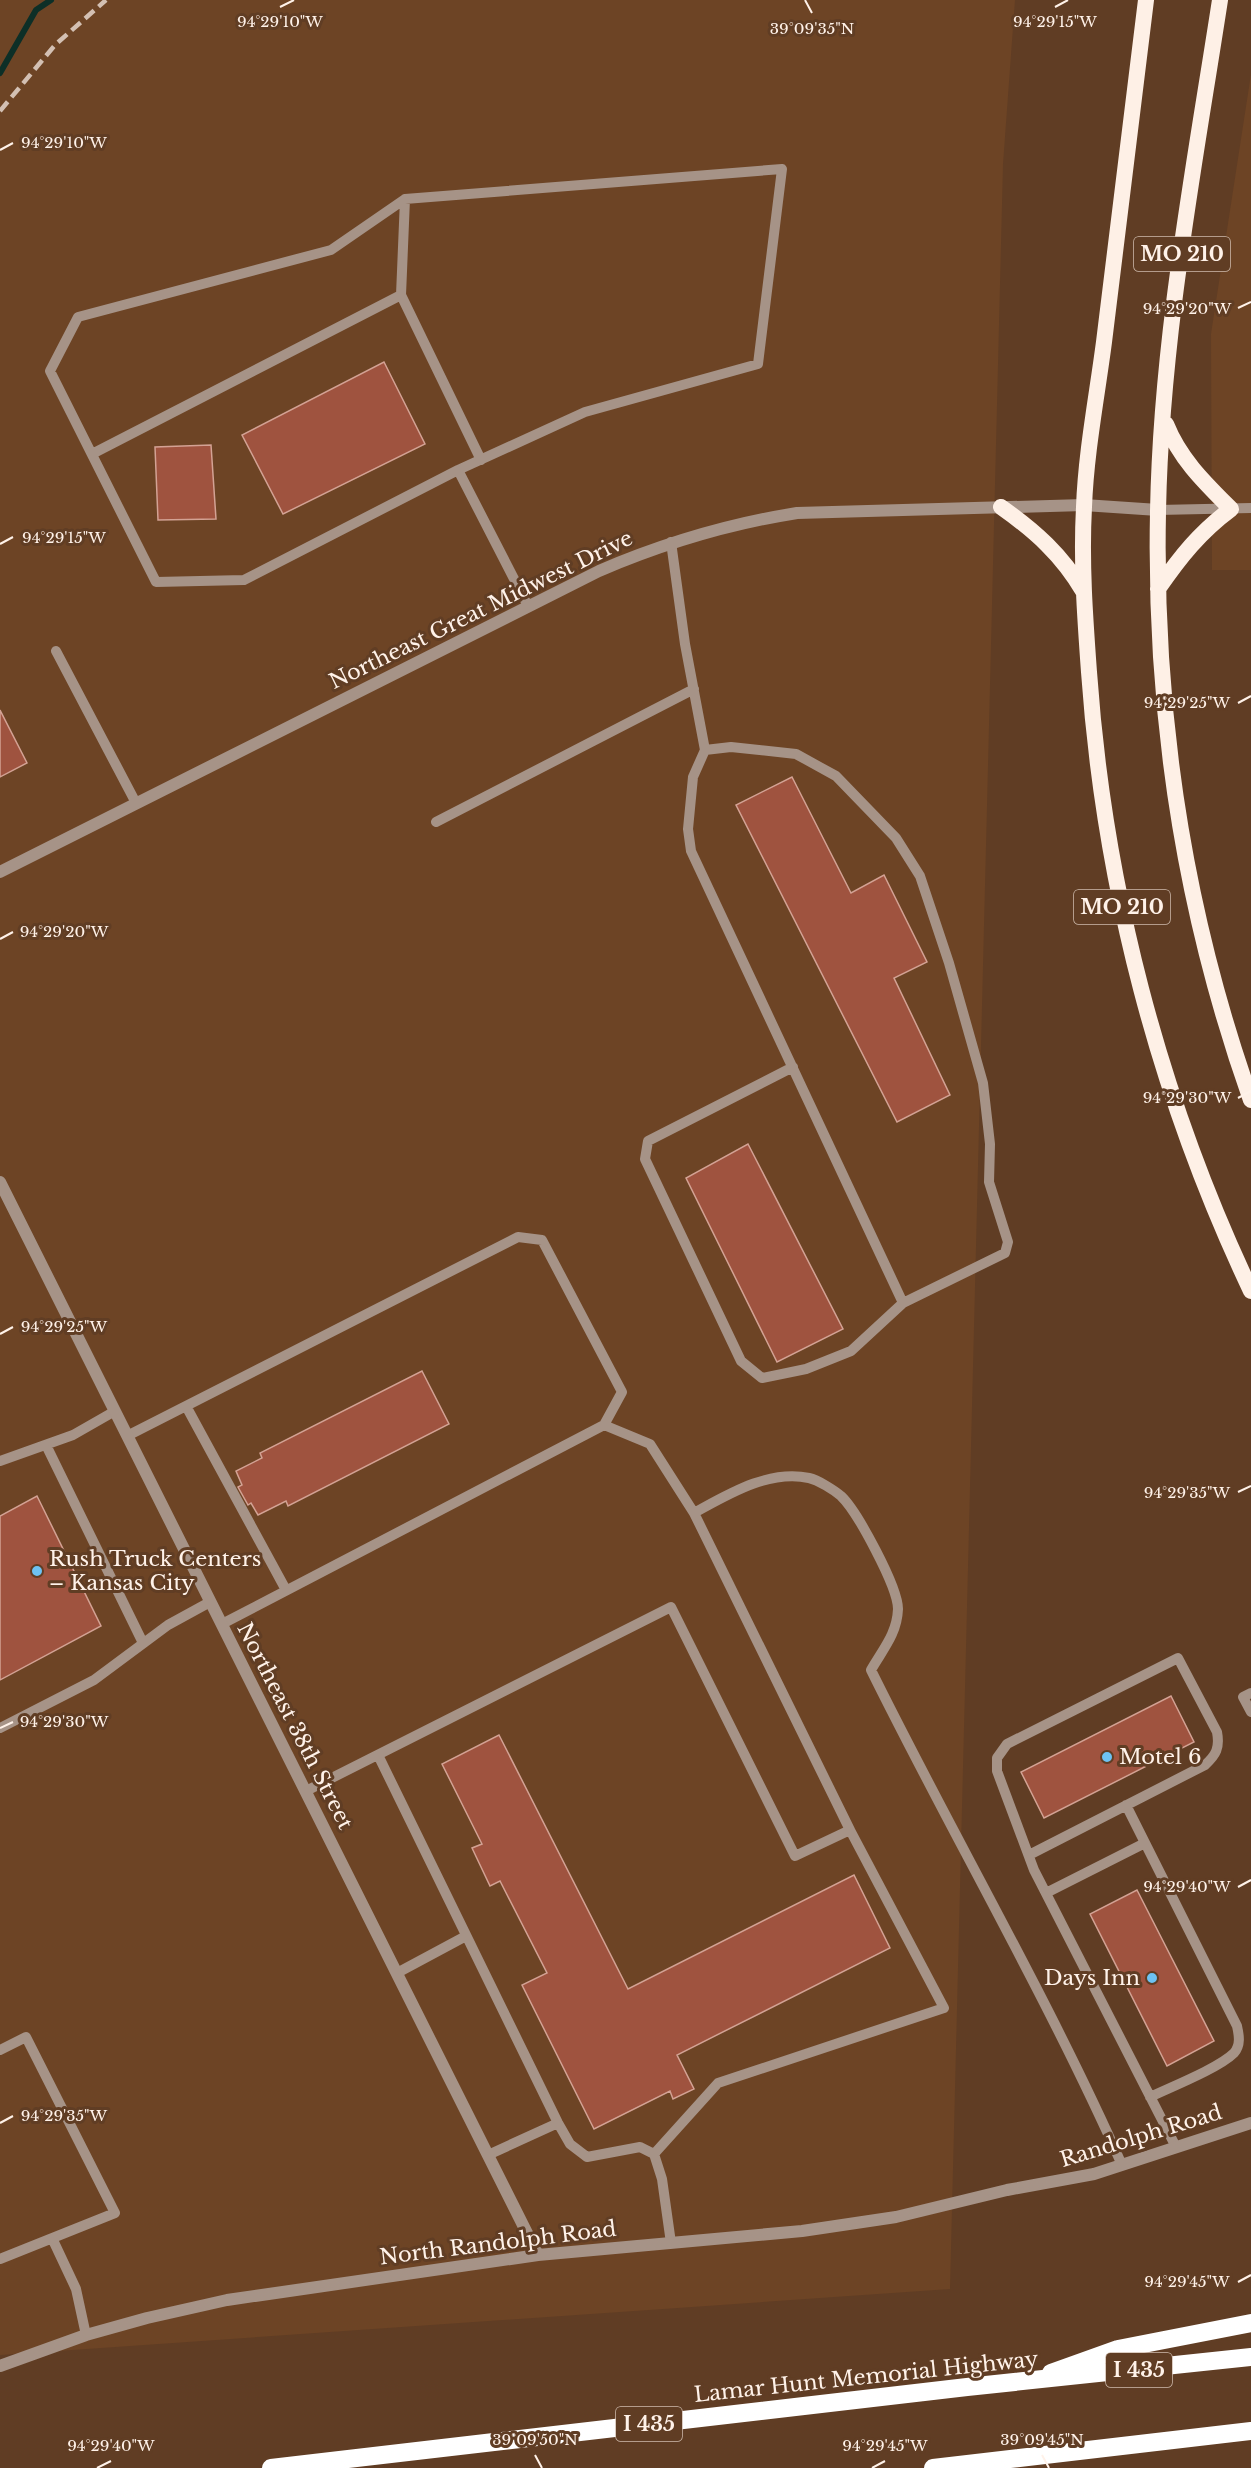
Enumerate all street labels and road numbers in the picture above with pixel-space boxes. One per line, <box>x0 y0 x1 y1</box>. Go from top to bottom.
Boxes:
road number: MO 210 <box>1134 237 1230 271</box>
street label: Northeast Great Midwest Drive <box>325 525 637 695</box>
road number: MO 210 <box>1074 890 1170 924</box>
street label: Northeast 38th Street <box>231 1618 359 1834</box>
street label: Randolph Road <box>1057 2099 1225 2173</box>
street label: North Randolph Road <box>378 2216 618 2270</box>
street label: Lamar Hunt Memorial Highway <box>693 2346 1040 2408</box>
road number: I 435 <box>1106 2353 1172 2387</box>
road number: I 435 <box>616 2407 682 2441</box>

